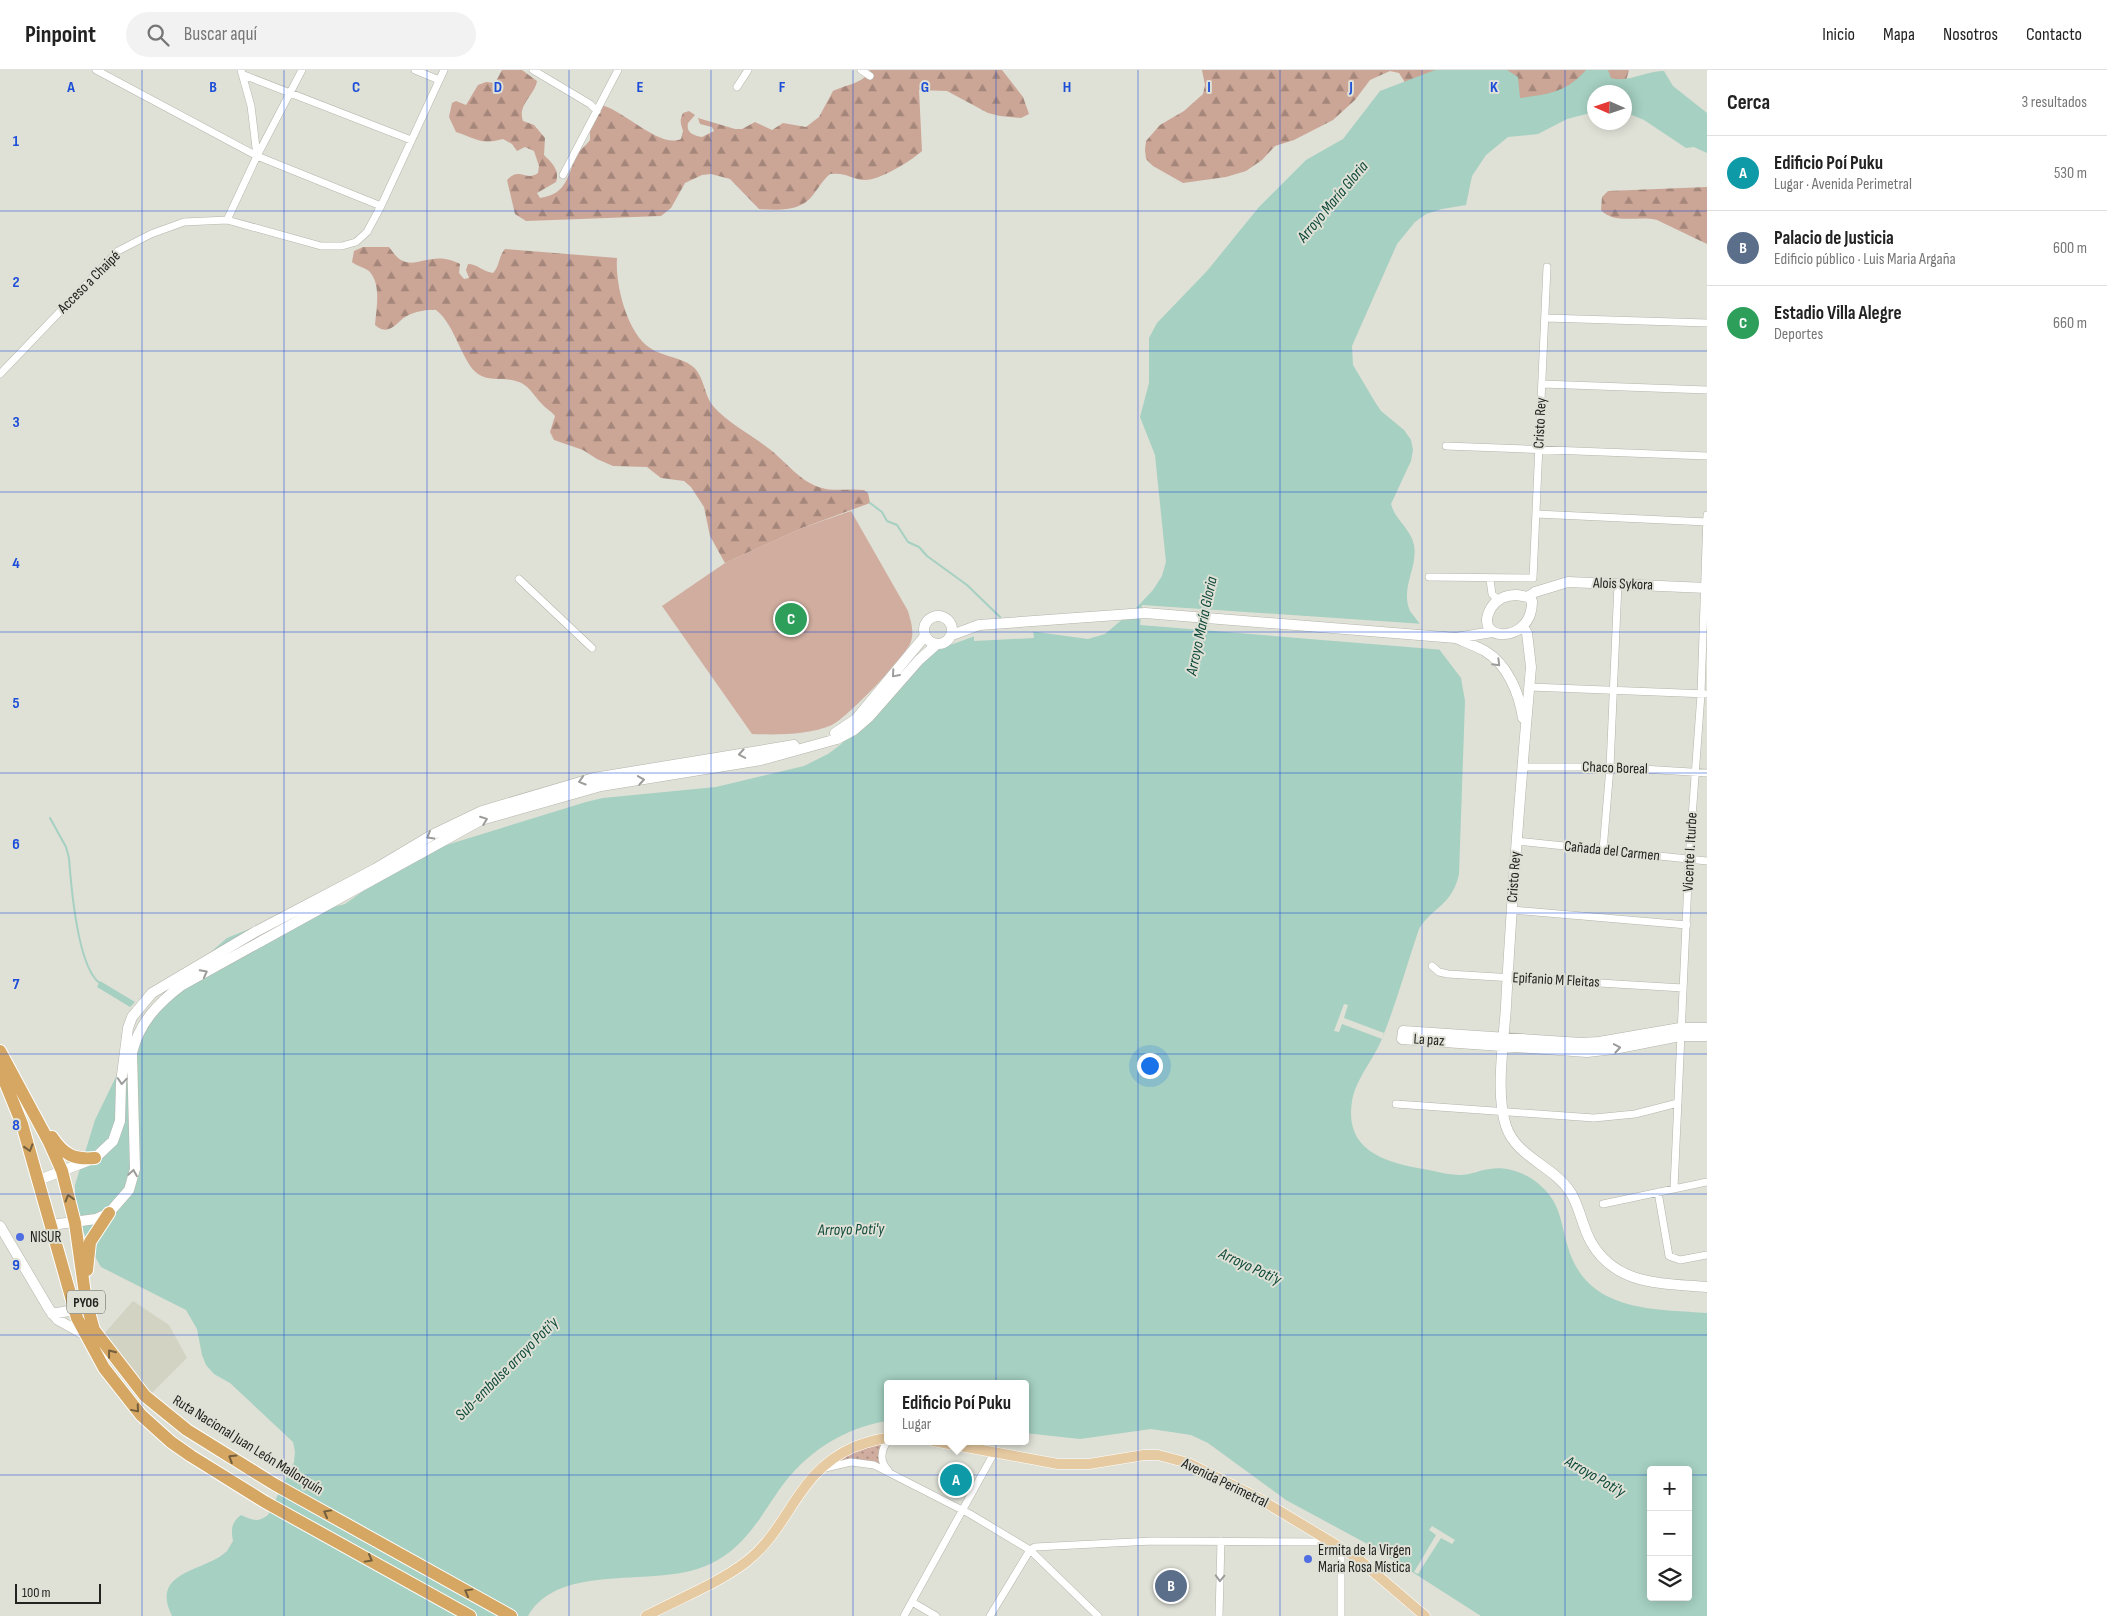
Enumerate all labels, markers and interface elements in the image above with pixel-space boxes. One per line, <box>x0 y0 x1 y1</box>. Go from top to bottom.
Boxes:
search box <box>126 12 476 57</box>
text: Pinpoint <box>25 20 96 49</box>
icon: search <box>144 21 172 49</box>
text: Buscar aquí <box>184 23 257 46</box>
text: Inicio <box>1822 24 1855 45</box>
text: Mapa <box>1883 24 1915 45</box>
text: Nosotros <box>1943 24 1998 45</box>
text: Contacto <box>2026 24 2082 45</box>
text: A <box>66 78 75 97</box>
text: B <box>209 78 217 97</box>
text: C <box>352 78 360 97</box>
text: D <box>494 78 502 97</box>
text: E <box>637 78 644 97</box>
text: F <box>779 78 786 97</box>
text: G <box>921 78 929 97</box>
text: H <box>1063 78 1071 97</box>
text: I <box>1207 78 1211 97</box>
text: J <box>1348 78 1353 97</box>
text: K <box>1490 78 1498 97</box>
north arrow <box>1587 85 1632 130</box>
text: Cerca <box>1727 90 1770 115</box>
text: 3 resultados <box>2022 93 2087 112</box>
text: 1 <box>13 132 20 151</box>
text: Edificio Poí Puku <box>1774 152 1883 175</box>
water label: Arroyo María Gloria <box>1293 157 1373 247</box>
text: A <box>1739 164 1747 183</box>
text: 530 m <box>2054 164 2087 183</box>
text: Lugar · Avenida Perimetral <box>1774 175 1912 194</box>
text: Palacio de Justicia <box>1774 227 1894 250</box>
text: B <box>1739 239 1747 258</box>
text: 600 m <box>2053 239 2087 258</box>
street label: Acceso a Chaipé <box>53 247 124 318</box>
text: Edificio público · Luis Maria Argaña <box>1774 250 1956 269</box>
text: 2 <box>12 273 20 292</box>
text: Estadio Villa Alegre <box>1774 302 1902 325</box>
text: C <box>1739 314 1747 333</box>
text: 660 m <box>2053 314 2087 333</box>
text: Deportes <box>1774 325 1823 344</box>
street label: Cristo Rey <box>1529 397 1551 449</box>
text: 3 <box>12 413 20 432</box>
text: 4 <box>12 554 20 573</box>
street label: Alois Sykora <box>1592 573 1653 595</box>
water label: Arroyo María Gloria <box>1182 574 1222 678</box>
pin: C <box>775 600 807 638</box>
one-way arrow <box>1491 657 1500 666</box>
one-way arrow <box>891 668 900 677</box>
text: 5 <box>12 694 20 713</box>
one-way arrow <box>738 748 746 759</box>
street label: Chaco Boreal <box>1582 757 1648 779</box>
one-way arrow <box>638 775 646 786</box>
one-way arrow <box>579 776 587 786</box>
street label: Vicente I. Iturbe <box>1678 812 1702 892</box>
one-way arrow <box>479 816 488 826</box>
one-way arrow <box>426 829 435 839</box>
text: 6 <box>12 835 20 854</box>
street label: Cañada del Carmen <box>1563 837 1661 865</box>
street label: Cristo Rey <box>1503 851 1525 903</box>
street label: Epifanio M Fleitas <box>1512 968 1600 992</box>
one-way arrow <box>198 969 207 979</box>
text: 7 <box>13 975 20 994</box>
street label: La paz <box>1413 1029 1446 1051</box>
one-way arrow <box>1613 1044 1622 1054</box>
your location <box>1137 1053 1163 1079</box>
one-way arrow <box>116 1078 127 1086</box>
text: 8 <box>12 1116 20 1135</box>
one-way arrow <box>24 1144 34 1152</box>
one-way arrow <box>127 1168 138 1176</box>
one-way arrow <box>64 1194 75 1203</box>
water label: Arroyo Poti'y <box>817 1220 885 1240</box>
place label: NISUR <box>30 1228 62 1247</box>
marker: NISUR <box>14 1231 26 1243</box>
water label: Arroyo Poti'y <box>1215 1244 1285 1290</box>
text: 9 <box>12 1256 20 1275</box>
road number: PY06 <box>67 1290 105 1314</box>
water label: Sub-embalse arroyo Poti'y <box>452 1313 563 1424</box>
one-way arrow <box>108 1350 116 1359</box>
popup <box>884 1380 1029 1445</box>
street label: Ruta Nacional Juan León Mallorquín <box>169 1391 327 1499</box>
text: Edificio Poí Puku <box>902 1392 1011 1415</box>
one-way arrow <box>130 1403 139 1412</box>
text: Lugar <box>902 1415 931 1434</box>
water label: Arroyo Poti'y <box>1561 1452 1629 1502</box>
street label: Avenida Perimetral <box>1178 1453 1271 1512</box>
one-way arrow <box>229 1454 238 1464</box>
pin: A <box>940 1461 972 1499</box>
map controls <box>1647 1466 1692 1601</box>
button: + <box>1647 1466 1692 1511</box>
one-way arrow <box>323 1509 332 1519</box>
button: − <box>1647 1511 1692 1556</box>
place label: Ermita de la Virgen Maria Rosa Mística <box>1318 1541 1411 1577</box>
one-way arrow <box>363 1553 372 1563</box>
marker: Ermita de la Virgen Maria Rosa Mística <box>1302 1553 1314 1565</box>
button: layers <box>1647 1556 1692 1601</box>
pin: B <box>1155 1567 1187 1605</box>
one-way arrow <box>1215 1575 1225 1583</box>
scale bar <box>15 1581 101 1604</box>
text: 100 m <box>22 1584 51 1601</box>
one-way arrow <box>465 1589 474 1599</box>

